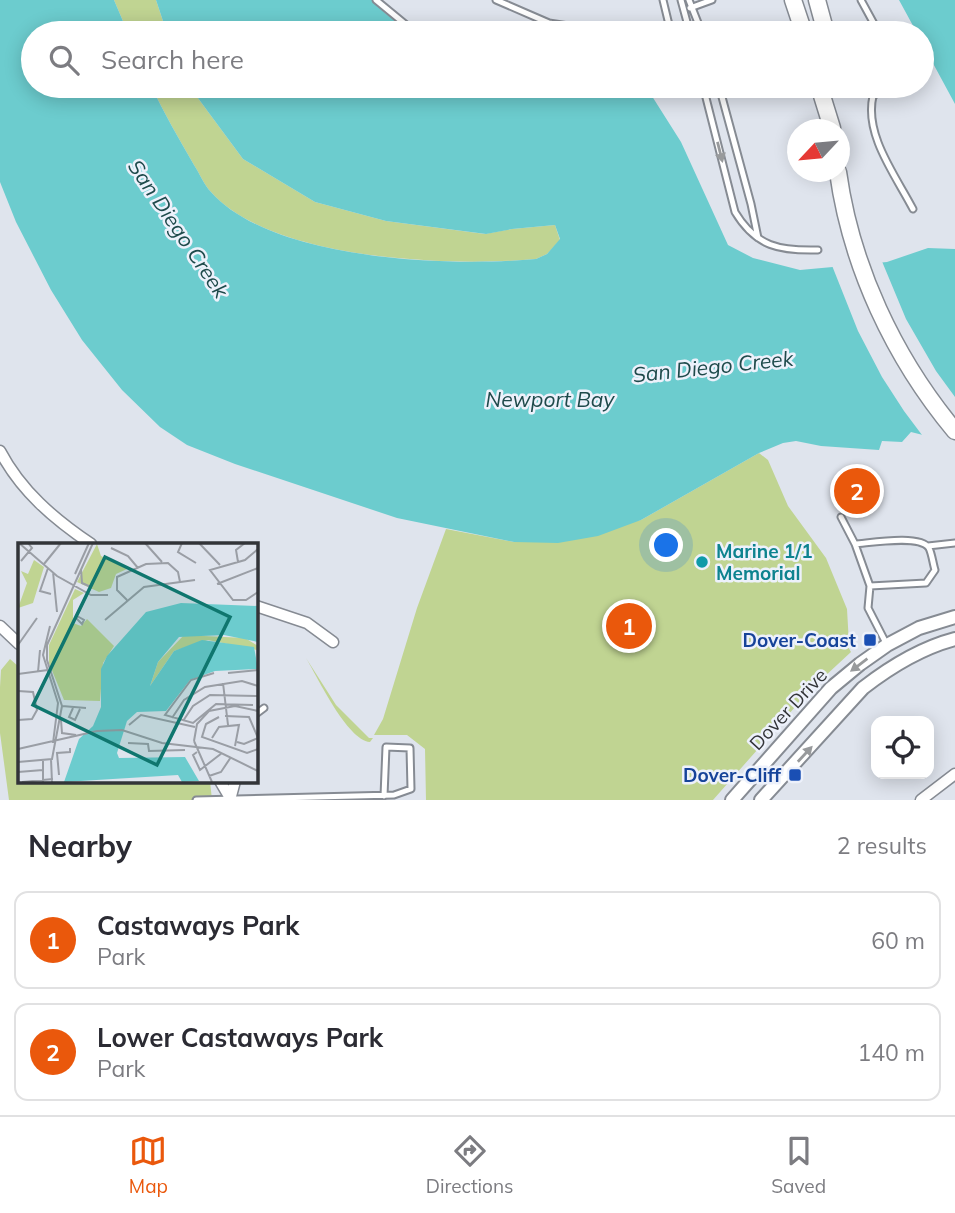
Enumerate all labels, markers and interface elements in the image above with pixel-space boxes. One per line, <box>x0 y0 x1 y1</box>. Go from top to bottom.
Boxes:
search box <box>21 21 934 98</box>
icon: search <box>45 41 83 79</box>
text: Search here <box>101 43 244 76</box>
north arrow <box>787 119 850 182</box>
one-way arrow <box>715 141 726 163</box>
water label: San Diego Creek <box>123 154 235 304</box>
water label: San Diego Creek <box>631 345 796 387</box>
water label: Newport Bay <box>486 386 615 412</box>
pin: 2 <box>834 465 880 517</box>
your location <box>649 528 683 562</box>
place label: Marine 1/1 Memorial <box>716 539 813 585</box>
inset map <box>18 543 257 782</box>
marker: Marine 1/1 Memorial <box>694 554 710 570</box>
pin: 1 <box>606 600 652 652</box>
place label: Dover-Coast <box>742 628 856 652</box>
marker: Dover-Coast <box>862 632 878 648</box>
one-way arrow <box>850 658 869 672</box>
street label: Dover Drive <box>744 663 832 755</box>
map controls <box>871 716 934 779</box>
button: locate <box>871 716 934 779</box>
one-way arrow <box>796 746 812 763</box>
place label: Dover-Cliff <box>683 763 782 787</box>
marker: Dover-Cliff <box>787 767 803 783</box>
text: Nearby <box>28 827 132 865</box>
text: 2 results <box>837 831 927 860</box>
text: Castaways Park <box>97 909 299 942</box>
text: 1 <box>46 926 60 955</box>
text: 60 m <box>871 926 925 955</box>
text: Park <box>97 942 145 971</box>
text: Lower Castaways Park <box>97 1021 383 1054</box>
text: 2 <box>46 1038 60 1067</box>
text: 140 m <box>857 1038 925 1067</box>
text: Park <box>97 1054 145 1083</box>
tab: Map <box>129 1132 168 1198</box>
tab: Directions <box>426 1132 514 1198</box>
tab: Saved <box>771 1132 826 1198</box>

